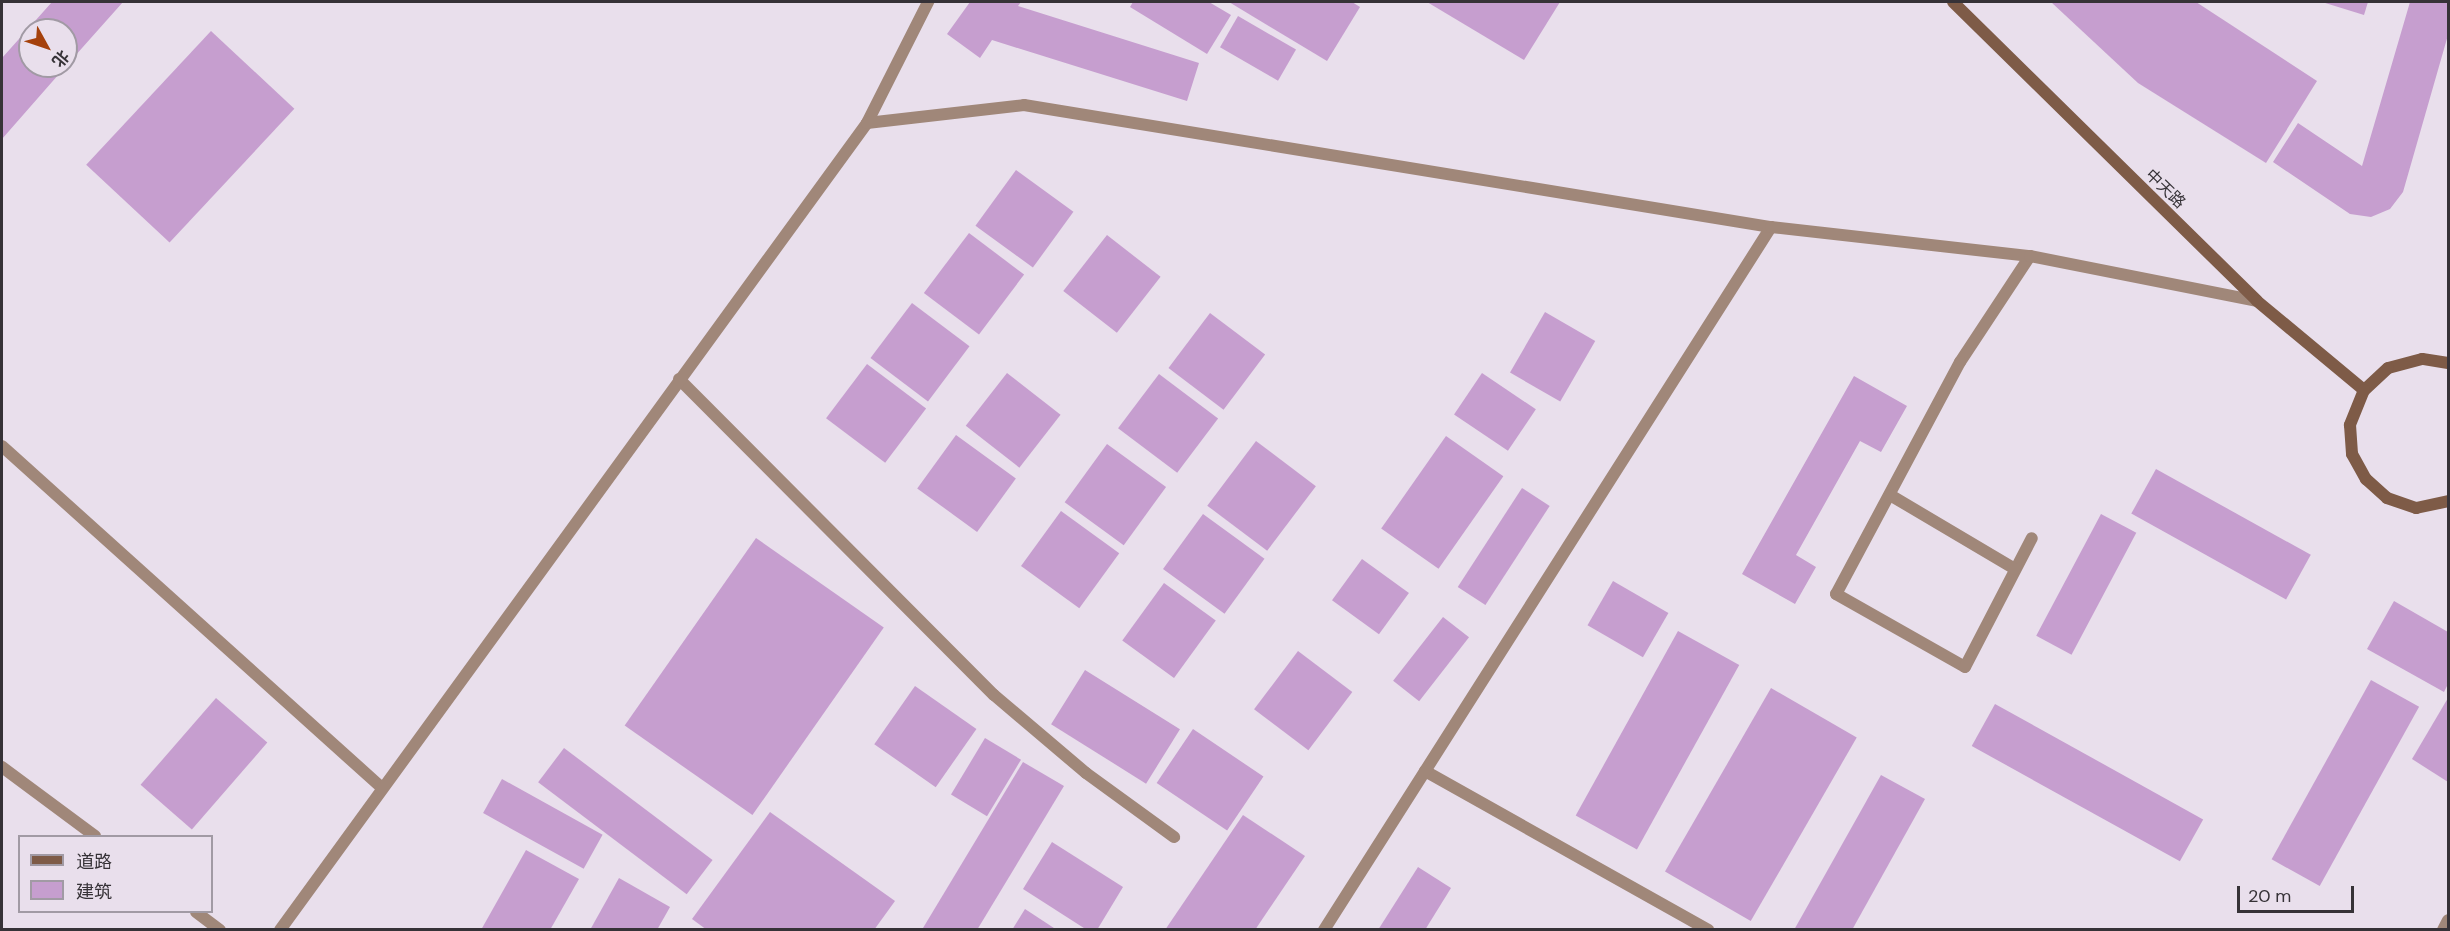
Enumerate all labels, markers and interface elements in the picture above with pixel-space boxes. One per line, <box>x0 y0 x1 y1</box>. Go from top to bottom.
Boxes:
north arrow <box>18 18 78 78</box>
text: 北 <box>47 46 74 71</box>
street label: 中天路 <box>2141 165 2189 213</box>
legend <box>18 835 213 913</box>
text: 道路 <box>76 850 112 874</box>
scale bar <box>2240 874 2357 912</box>
text: 建筑 <box>76 880 112 904</box>
text: 20 m <box>2248 884 2291 908</box>

